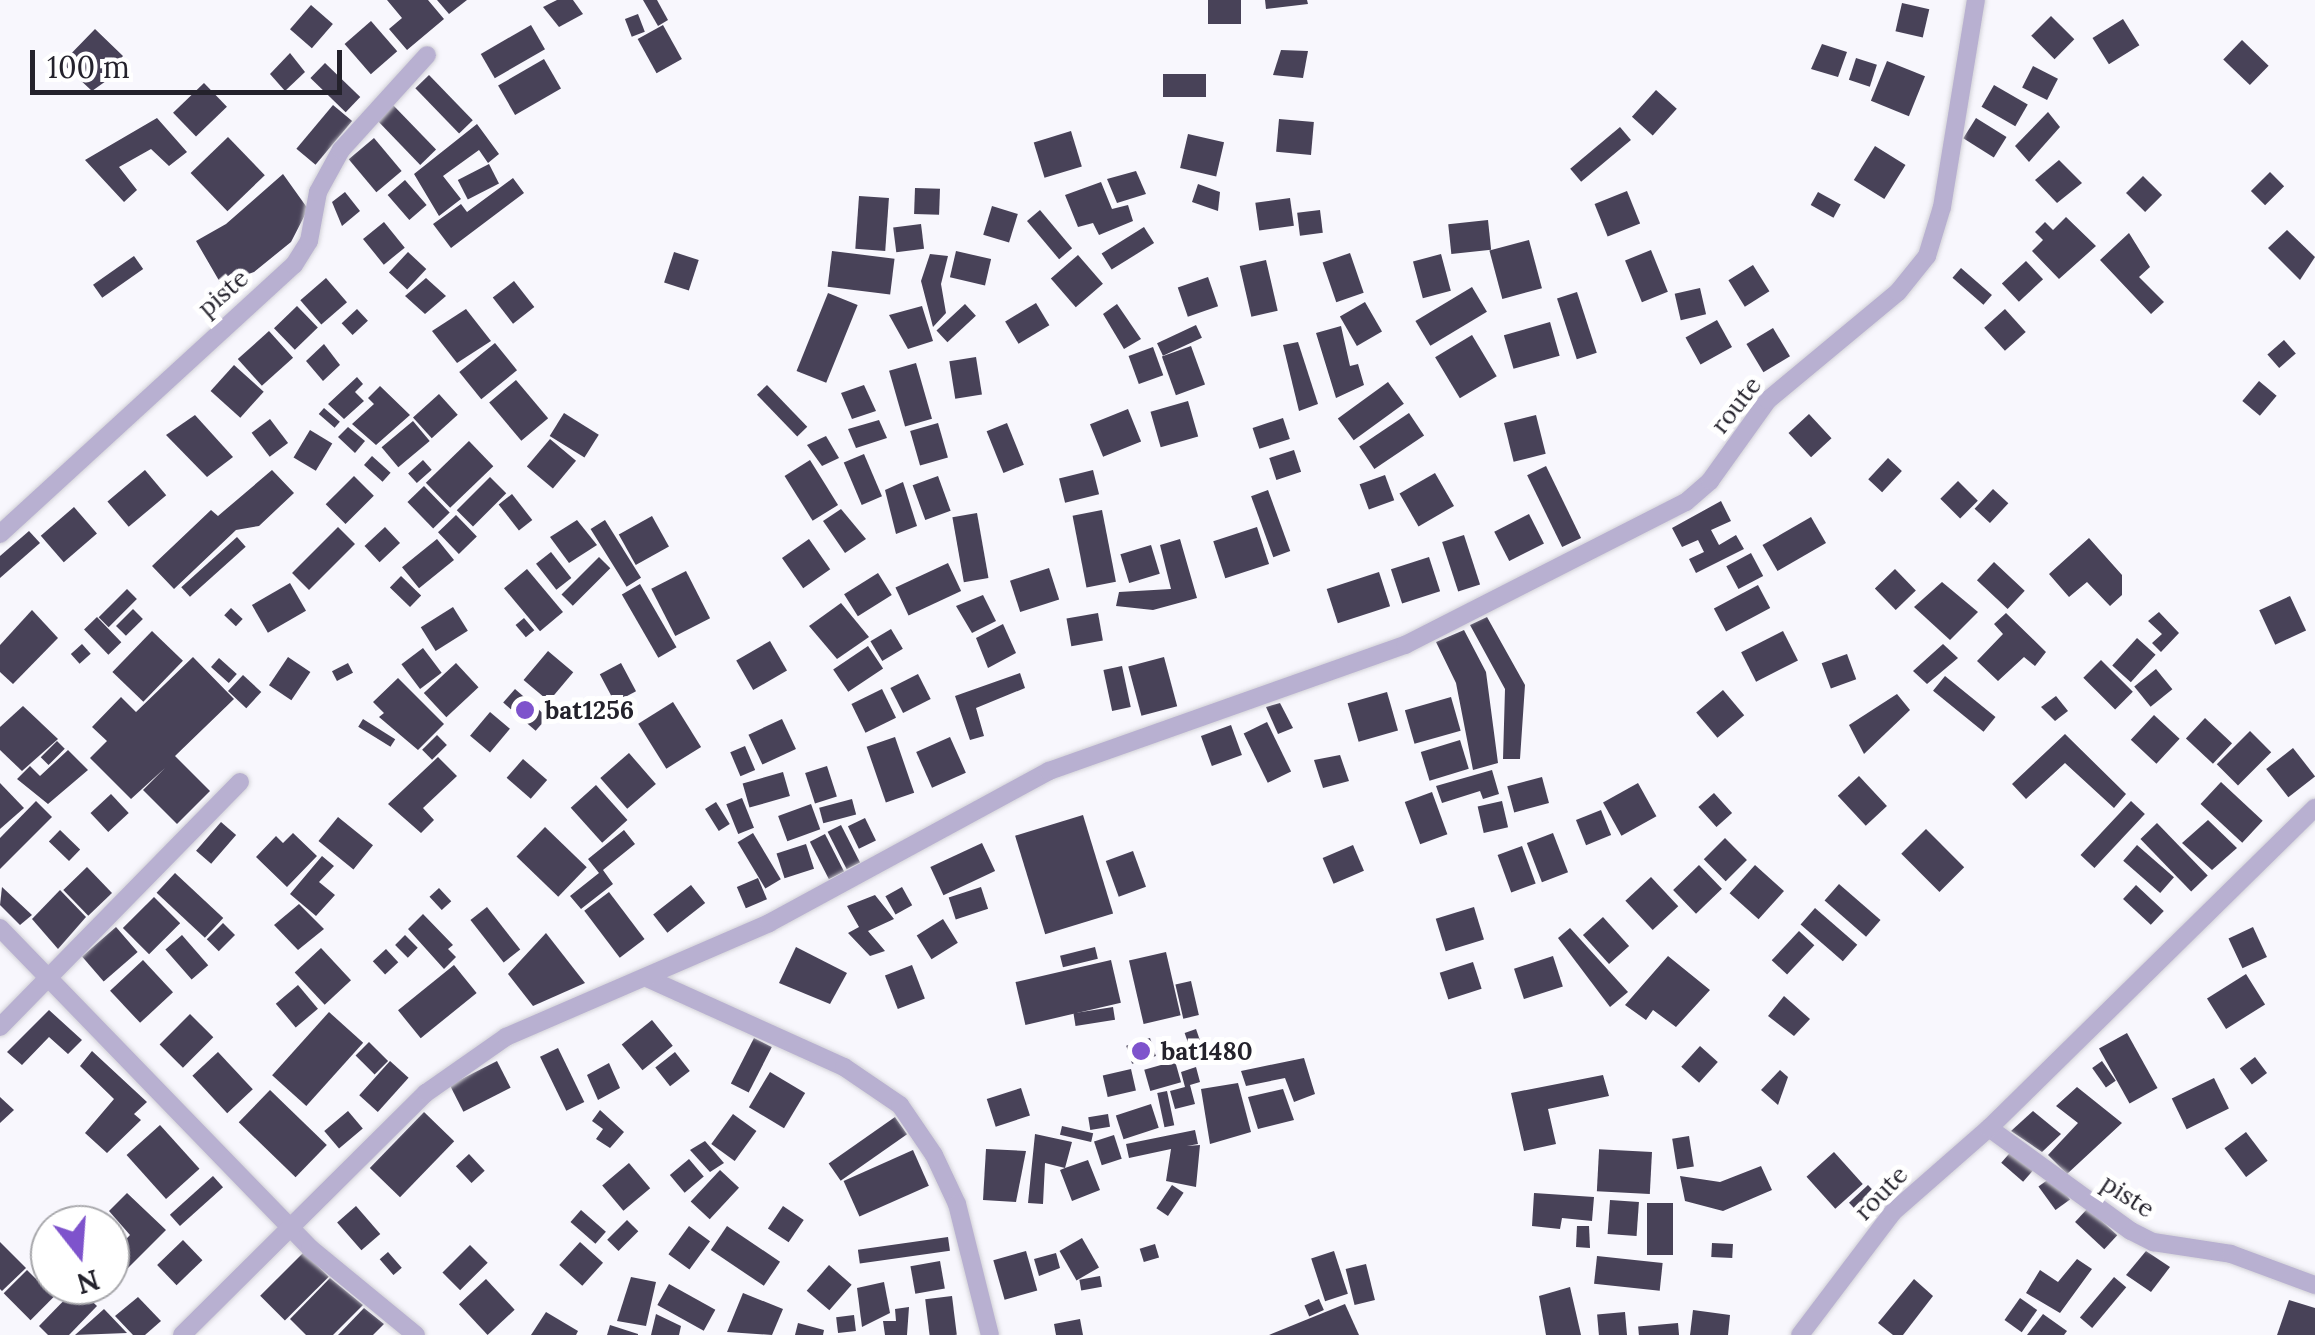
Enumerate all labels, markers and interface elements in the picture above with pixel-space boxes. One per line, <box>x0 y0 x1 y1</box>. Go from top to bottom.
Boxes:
scale bar <box>35 30 348 92</box>
text: 100 m <box>47 48 130 86</box>
street label: piste <box>192 263 254 323</box>
street label: route <box>1705 371 1767 439</box>
place label: bat1256 <box>545 695 634 725</box>
marker: bat1256 <box>514 699 536 721</box>
place label: bat1480 <box>1161 1036 1253 1066</box>
marker: bat1480 <box>1130 1040 1152 1062</box>
street label: route <box>1848 1160 1914 1226</box>
street label: piste <box>2096 1168 2160 1224</box>
north arrow <box>30 1205 130 1305</box>
text: N <box>73 1261 104 1302</box>

